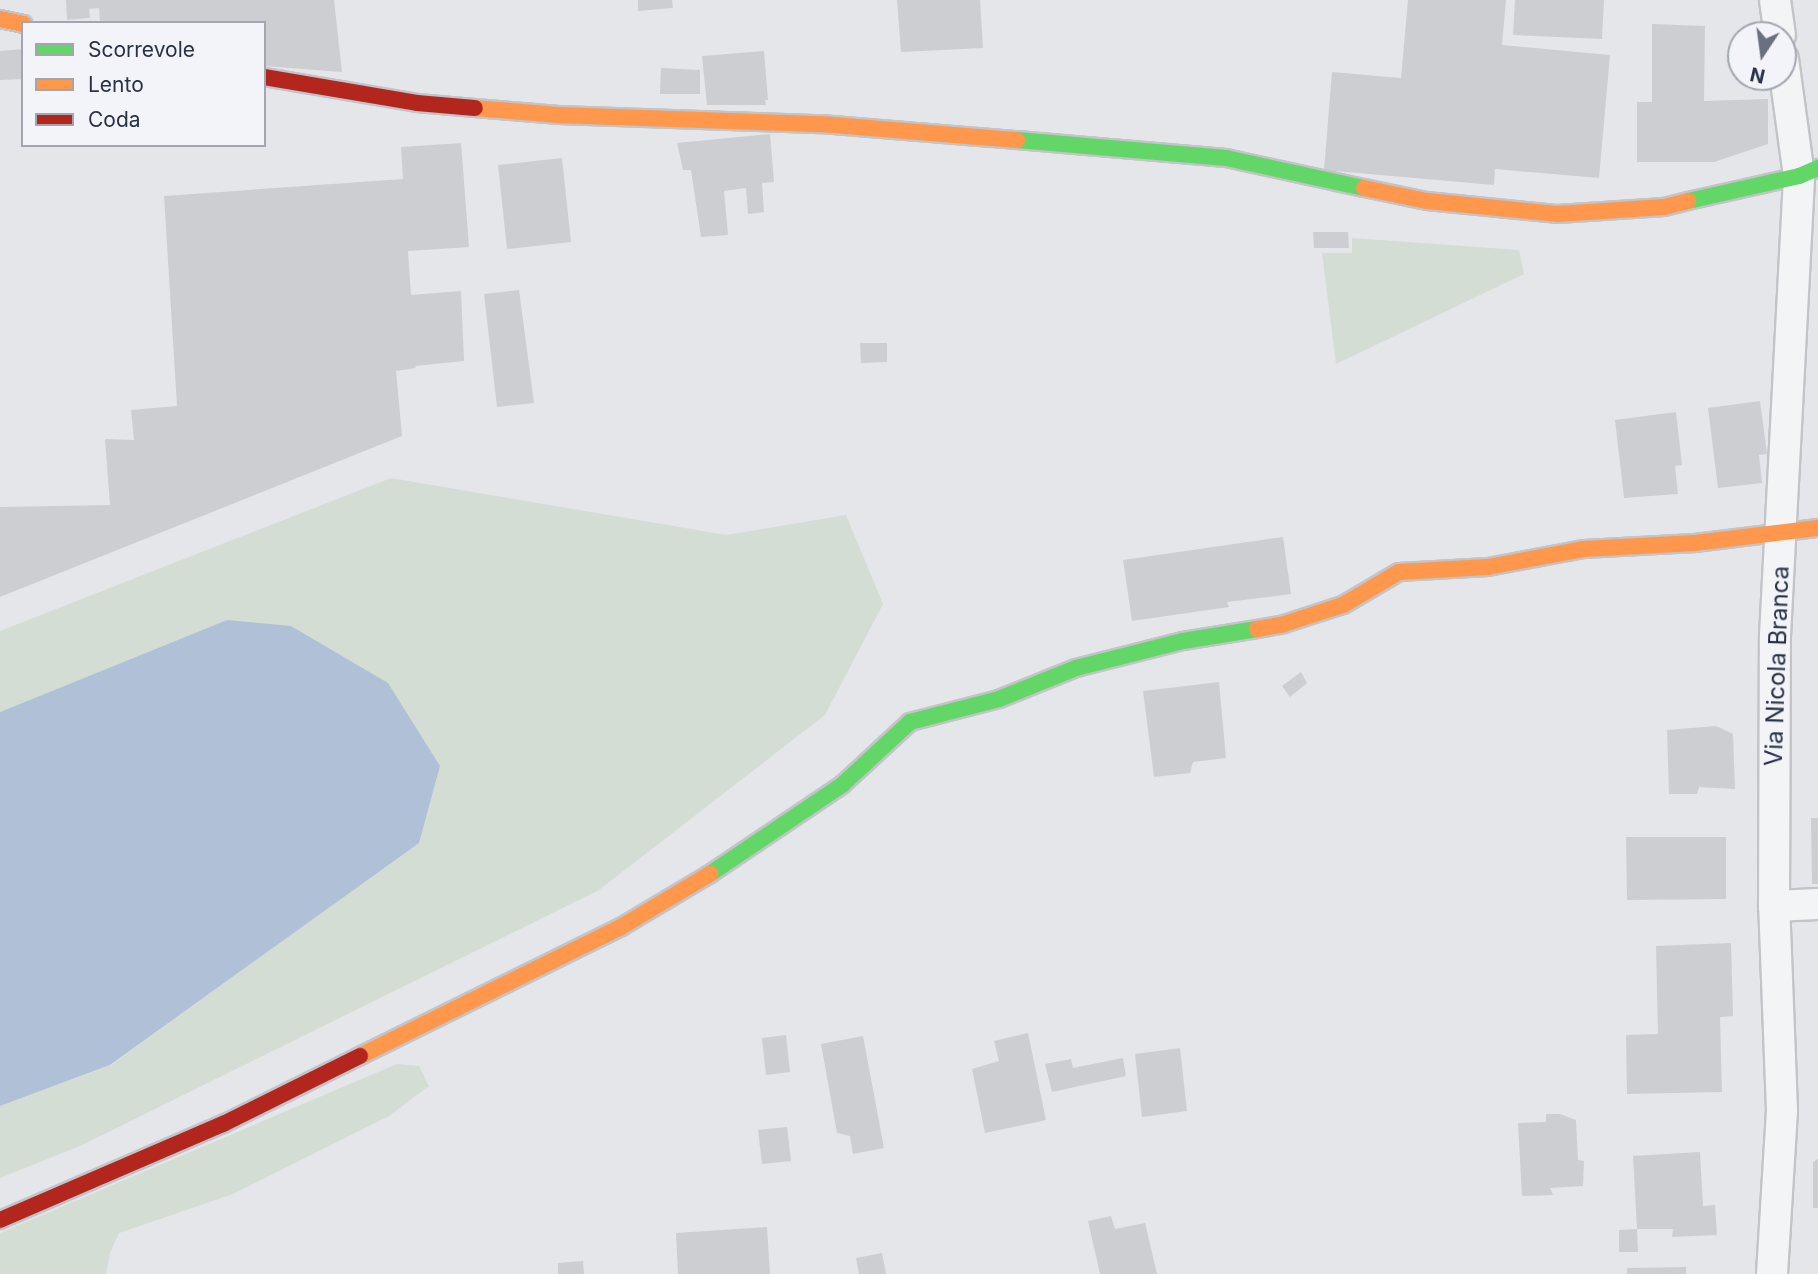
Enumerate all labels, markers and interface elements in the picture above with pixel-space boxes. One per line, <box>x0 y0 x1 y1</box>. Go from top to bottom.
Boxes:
legend <box>21 21 266 147</box>
north arrow <box>1727 21 1797 91</box>
text: Scorrevole <box>88 37 195 62</box>
text: N <box>1748 62 1767 88</box>
text: Lento <box>88 72 144 97</box>
text: Coda <box>88 107 141 132</box>
street label: Via Nicola Branca <box>1759 565 1795 767</box>

